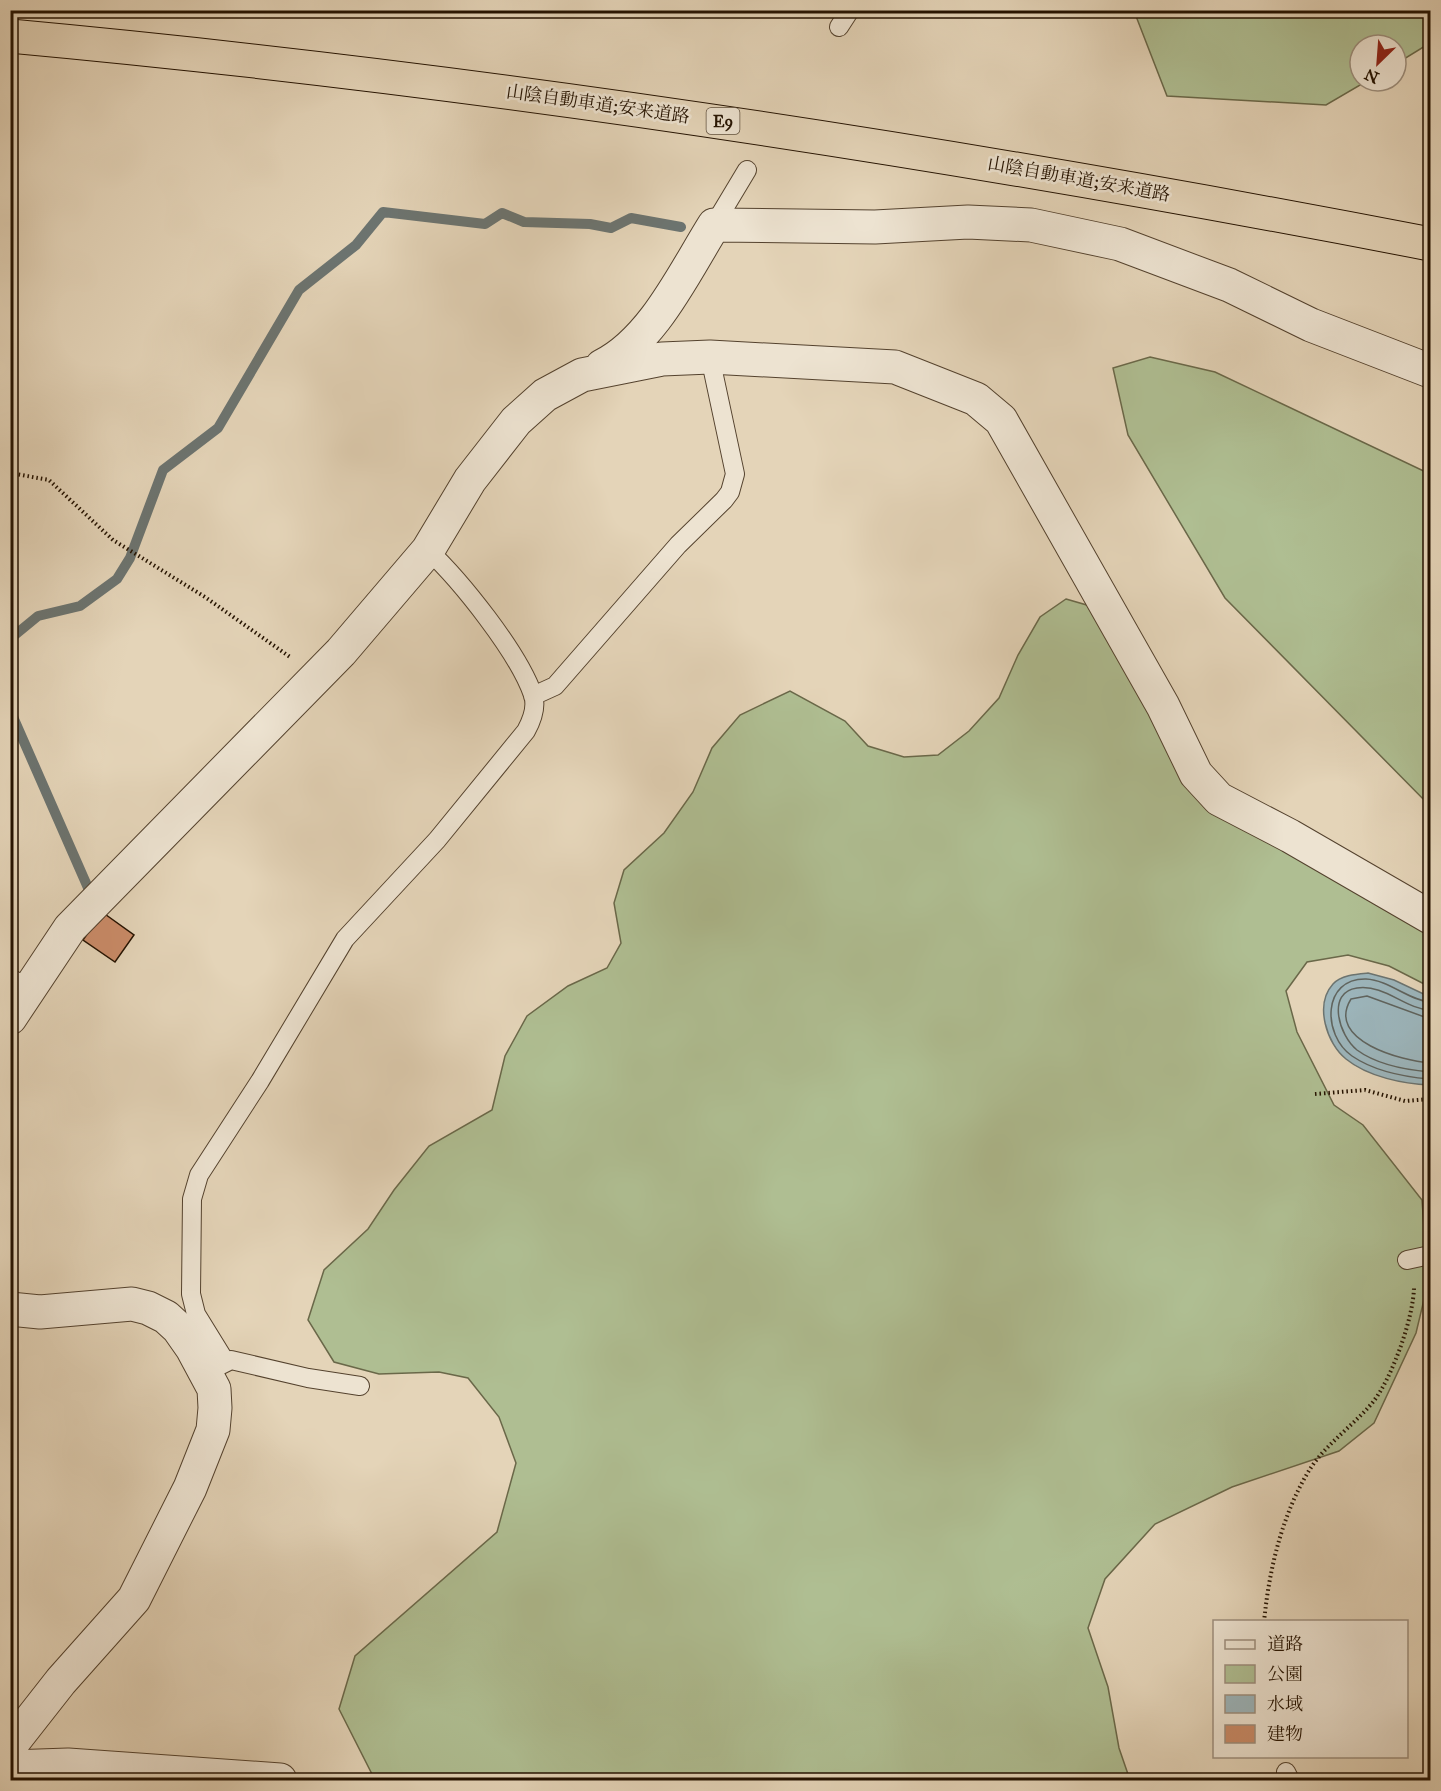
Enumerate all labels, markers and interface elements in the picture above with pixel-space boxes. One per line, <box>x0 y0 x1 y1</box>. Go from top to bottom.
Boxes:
north arrow <box>1348 33 1408 93</box>
text: N <box>1361 64 1382 88</box>
street label: 山陰自動車道;安来道路 <box>505 80 691 128</box>
road number: E9 <box>706 108 740 134</box>
street label: 山陰自動車道;安来道路 <box>986 152 1172 206</box>
legend <box>1213 1620 1408 1758</box>
text: 道路 <box>1267 1633 1303 1655</box>
text: 公園 <box>1267 1663 1303 1685</box>
text: 水域 <box>1267 1693 1303 1715</box>
text: 建物 <box>1267 1723 1303 1745</box>

